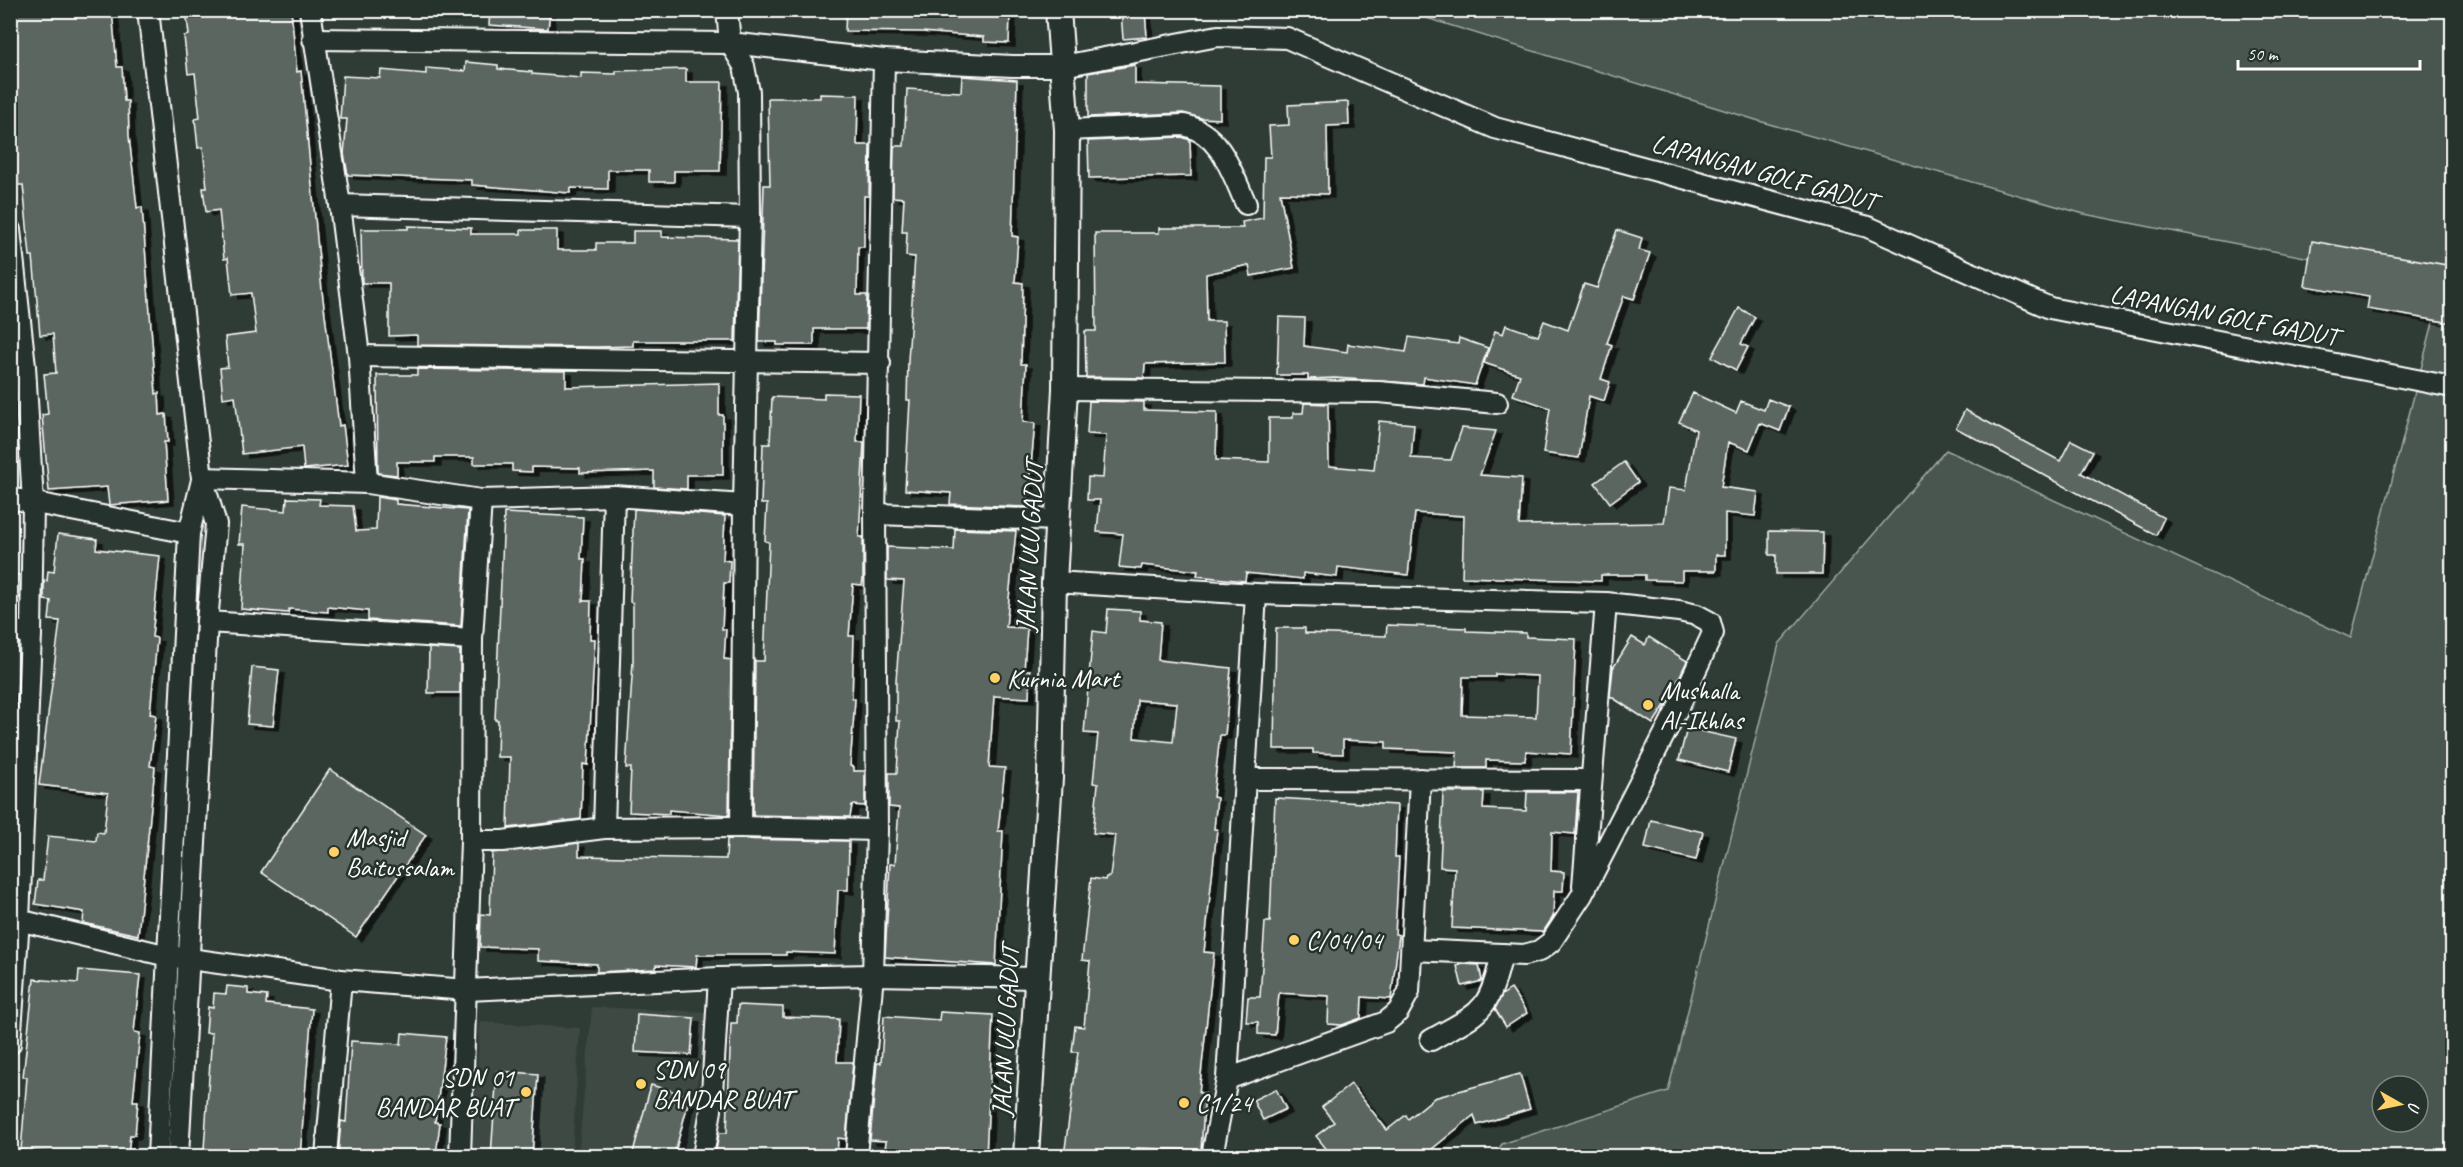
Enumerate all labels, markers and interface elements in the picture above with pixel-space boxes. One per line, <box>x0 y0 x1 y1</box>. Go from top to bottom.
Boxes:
scale bar <box>2238 33 2420 71</box>
text: 50 m <box>2247 43 2280 65</box>
street label: LAPANGAN GOLF GADUT <box>1648 127 1886 220</box>
street label: LAPANGAN GOLF GADUT <box>2107 277 2346 355</box>
street label: JALAN ULU GADUT <box>1008 455 1051 634</box>
place label: Kurnia Mart <box>1007 662 1121 695</box>
marker: Kurnia Mart <box>988 671 1002 685</box>
place label: Mushalla Al-Ikhlas <box>1660 674 1745 737</box>
marker: Mushalla Al-Ikhlas <box>1641 698 1655 712</box>
place label: Masjid Baitussalam <box>346 821 456 884</box>
marker: Masjid Baitussalam <box>327 845 341 859</box>
place label: C/04/04 <box>1306 924 1385 957</box>
marker: C/04/04 <box>1287 933 1301 947</box>
street label: JALAN ULU GADUT <box>984 940 1027 1119</box>
place label: SDN 09 BANDAR BUAT <box>653 1053 799 1116</box>
place label: SDN 01 BANDAR BUAT <box>375 1061 521 1124</box>
north arrow <box>2370 1074 2430 1134</box>
marker: SDN 09 BANDAR BUAT <box>634 1077 648 1091</box>
marker: SDN 01 BANDAR BUAT <box>519 1085 533 1099</box>
place label: C1/24 <box>1196 1087 1254 1120</box>
marker: C1/24 <box>1177 1096 1191 1110</box>
text: U <box>2403 1101 2424 1115</box>

